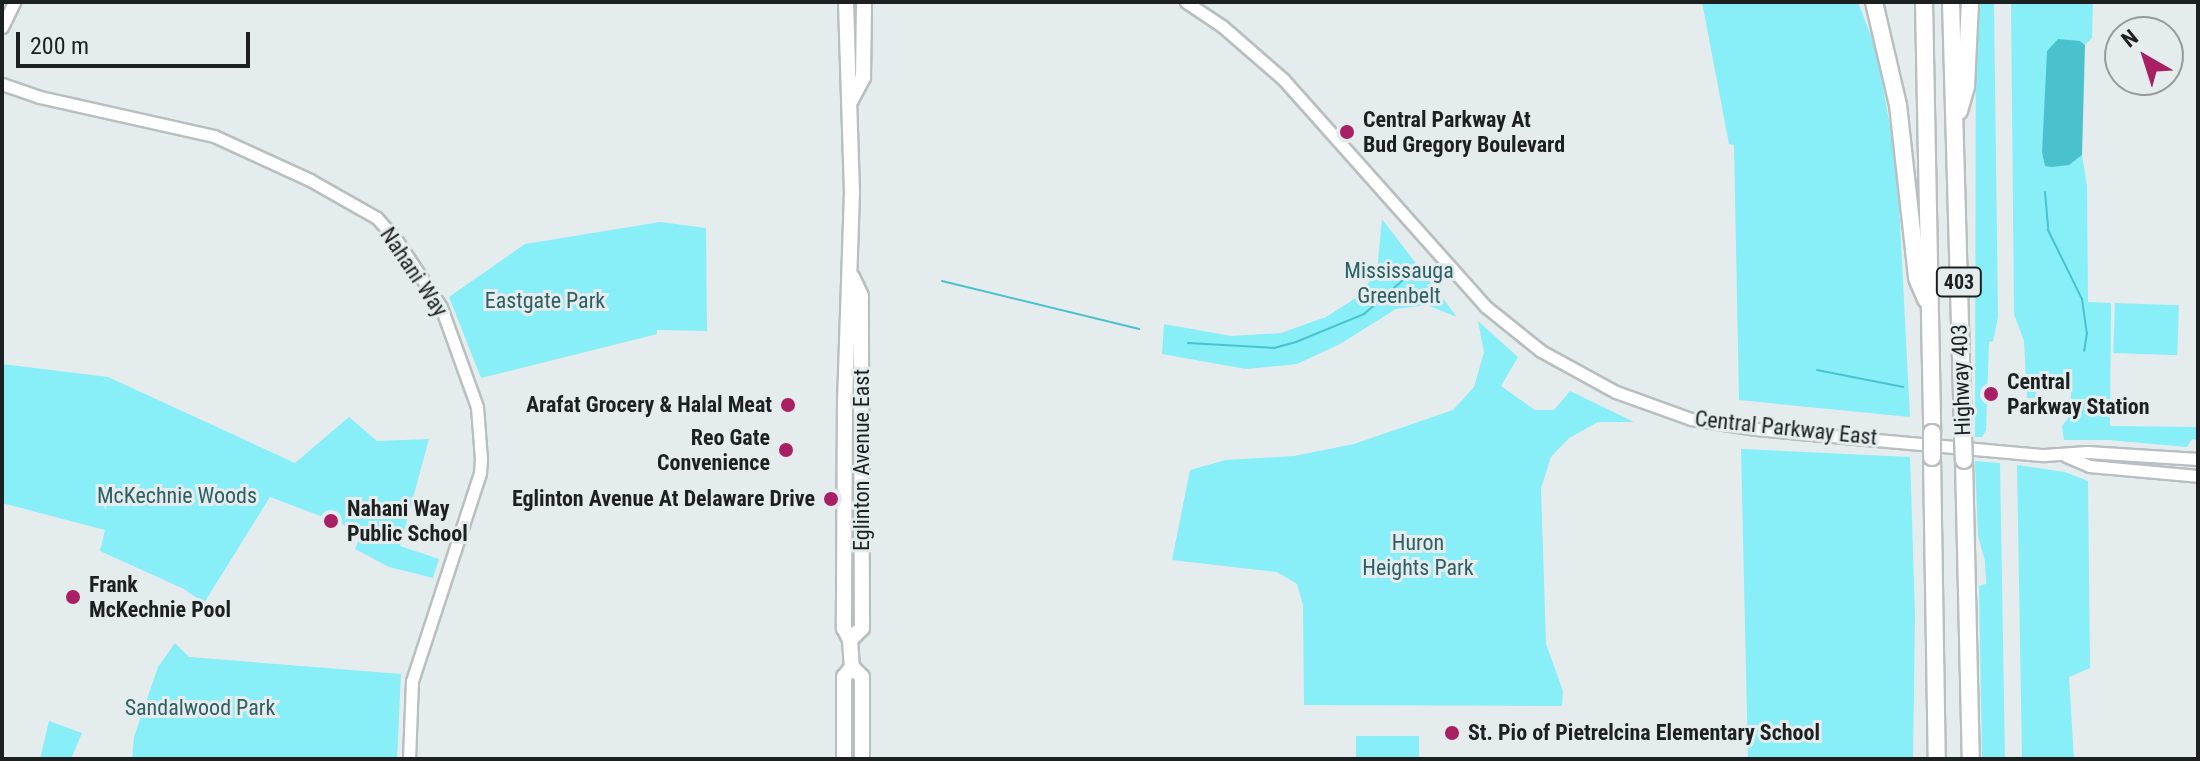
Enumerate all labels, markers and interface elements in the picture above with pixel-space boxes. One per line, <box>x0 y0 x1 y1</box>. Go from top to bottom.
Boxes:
scale bar <box>20 16 254 66</box>
north arrow <box>2104 16 2184 96</box>
text: N <box>2117 25 2143 52</box>
text: 200 m <box>30 32 89 60</box>
place label: Central Parkway At Bud Gregory Boulevard <box>1363 106 1565 158</box>
marker: Central Parkway At Bud Gregory Boulevard <box>1338 123 1356 141</box>
street label: Nahani Way <box>375 222 453 322</box>
park label: Mississauga Greenbelt <box>1344 257 1454 308</box>
road number: 403 <box>1935 266 1983 298</box>
park label: Eastgate Park <box>485 288 605 314</box>
street label: Highway 403 <box>1946 324 1976 436</box>
place label: Central Parkway Station <box>2007 368 2150 420</box>
street label: Eglinton Avenue East <box>849 369 875 551</box>
marker: Central Parkway Station <box>1982 385 2000 403</box>
place label: Arafat Grocery & Halal Meat <box>526 392 772 418</box>
marker: Arafat Grocery & Halal Meat <box>779 396 797 414</box>
street label: Central Parkway East <box>1694 405 1878 451</box>
place label: Reo Gate Convenience <box>657 424 770 476</box>
marker: Reo Gate Convenience <box>777 441 795 459</box>
park label: McKechnie Woods <box>97 483 257 509</box>
place label: Eglinton Avenue At Delaware Drive <box>512 486 815 512</box>
marker: Eglinton Avenue At Delaware Drive <box>822 490 840 508</box>
place label: Nahani Way Public School <box>347 495 468 546</box>
marker: Nahani Way Public School <box>322 512 340 530</box>
park label: Huron Heights Park <box>1362 529 1474 580</box>
place label: Frank McKechnie Pool <box>89 571 231 622</box>
marker: Frank McKechnie Pool <box>64 588 82 606</box>
park label: Sandalwood Park <box>125 695 275 721</box>
place label: St. Pio of Pietrelcina Elementary School <box>1468 720 1820 746</box>
marker: St. Pio of Pietrelcina Elementary School <box>1443 724 1461 742</box>

